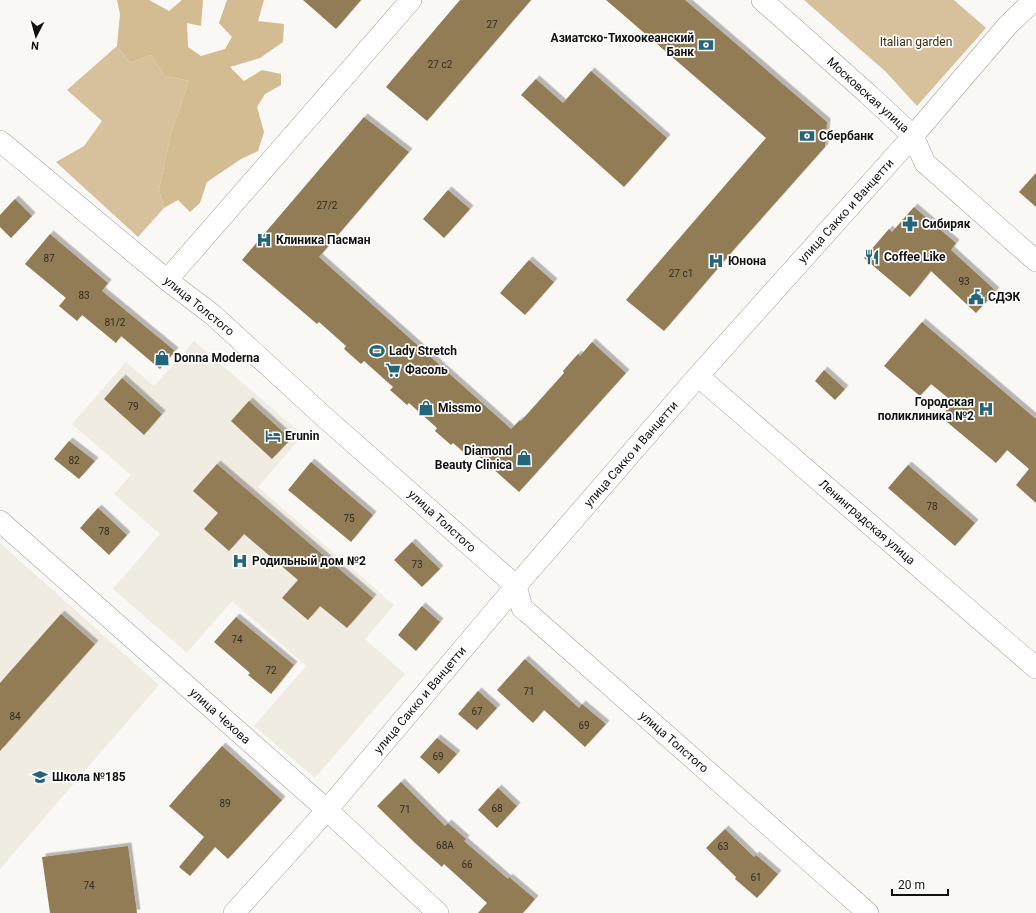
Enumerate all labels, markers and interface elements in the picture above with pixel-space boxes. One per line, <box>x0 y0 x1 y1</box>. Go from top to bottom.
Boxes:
north arrow <box>16 16 56 56</box>
house number: 27 <box>486 19 498 30</box>
place label: Азиатско-Тихоокеанский Банк <box>551 31 694 59</box>
park label: Italian garden <box>880 35 952 49</box>
bank icon: Азиатско-Тихоокеанский Банк <box>697 36 715 54</box>
text: N <box>30 39 40 52</box>
street label: Московская улица <box>824 55 912 135</box>
house number: 27 с2 <box>428 59 453 70</box>
bank icon: Сбербанк <box>798 127 816 145</box>
place label: Сбербанк <box>819 129 874 143</box>
street label: улица Сакко и Ванцетти <box>795 156 897 266</box>
house number: 27/2 <box>317 200 338 211</box>
pharmacy icon: Сибиряк <box>901 215 919 233</box>
place label: Сибиряк <box>922 217 971 231</box>
hospital icon: Клиника Пасман <box>255 231 273 249</box>
place label: Клиника Пасман <box>276 233 371 247</box>
restaurant icon: Coffee Like <box>863 248 881 266</box>
place label: Coffee Like <box>884 250 946 264</box>
hospital icon: Юнона <box>707 252 725 270</box>
house number: 87 <box>43 253 55 264</box>
place label: Юнона <box>728 254 767 268</box>
house number: 27 с1 <box>669 268 693 279</box>
street label: улица Толстого <box>161 273 237 339</box>
house number: 93 <box>958 276 970 287</box>
public building icon: СДЭК <box>967 288 985 306</box>
house number: 83 <box>78 290 90 301</box>
place label: СДЭК <box>988 290 1021 304</box>
house number: 81/2 <box>105 317 126 328</box>
sports icon: Lady Stretch <box>368 342 386 360</box>
place label: Lady Stretch <box>389 344 457 358</box>
shop icon: Donna Moderna <box>153 349 171 367</box>
place label: Donna Moderna <box>174 351 260 365</box>
supermarket icon: Фасоль <box>384 361 402 379</box>
place label: Фасоль <box>405 363 448 377</box>
place label: Городская поликлиника №2 <box>878 395 974 423</box>
street label: улица Сакко и Ванцетти <box>581 398 681 510</box>
shop icon: Missmo <box>417 399 435 417</box>
hospital icon: Городская поликлиника №2 <box>977 400 995 418</box>
house number: 79 <box>127 401 139 412</box>
place label: Missmo <box>438 401 481 415</box>
hotel icon: Erunin <box>264 427 282 445</box>
place label: Erunin <box>285 429 320 443</box>
place label: Diamond Beauty Clinica <box>435 444 513 472</box>
shop icon: Diamond Beauty Clinica <box>515 449 533 467</box>
house number: 82 <box>68 455 80 466</box>
street label: Ленинградская улица <box>816 476 918 568</box>
street label: улица Толстого <box>405 487 479 555</box>
house number: 78 <box>926 501 938 512</box>
house number: 75 <box>343 513 355 524</box>
house number: 78 <box>98 526 110 537</box>
hospital icon: Родильный дом №2 <box>231 552 249 570</box>
place label: Родильный дом №2 <box>252 554 366 568</box>
house number: 73 <box>411 559 423 570</box>
house number: 74 <box>231 634 243 645</box>
street label: улица Сакко и Ванцетти <box>371 643 469 756</box>
house number: 72 <box>265 665 277 676</box>
street label: улица Чехова <box>187 685 253 747</box>
house number: 71 <box>523 686 535 697</box>
house number: 67 <box>471 706 483 717</box>
street label: улица Толстого <box>637 708 711 776</box>
house number: 84 <box>9 711 21 722</box>
house number: 69 <box>578 720 590 731</box>
house number: 69 <box>432 751 444 762</box>
school or university icon: Школа №185 <box>31 768 49 786</box>
place label: Школа №185 <box>52 770 126 784</box>
house number: 89 <box>219 798 231 809</box>
house number: 68 <box>491 803 503 814</box>
house number: 71 <box>399 804 411 815</box>
house number: 68А <box>436 840 454 851</box>
house number: 63 <box>717 841 729 852</box>
house number: 66 <box>461 859 473 870</box>
scale bar <box>892 871 948 897</box>
house number: 61 <box>750 872 762 883</box>
text: 20 m <box>898 878 925 892</box>
house number: 74 <box>83 880 95 891</box>

